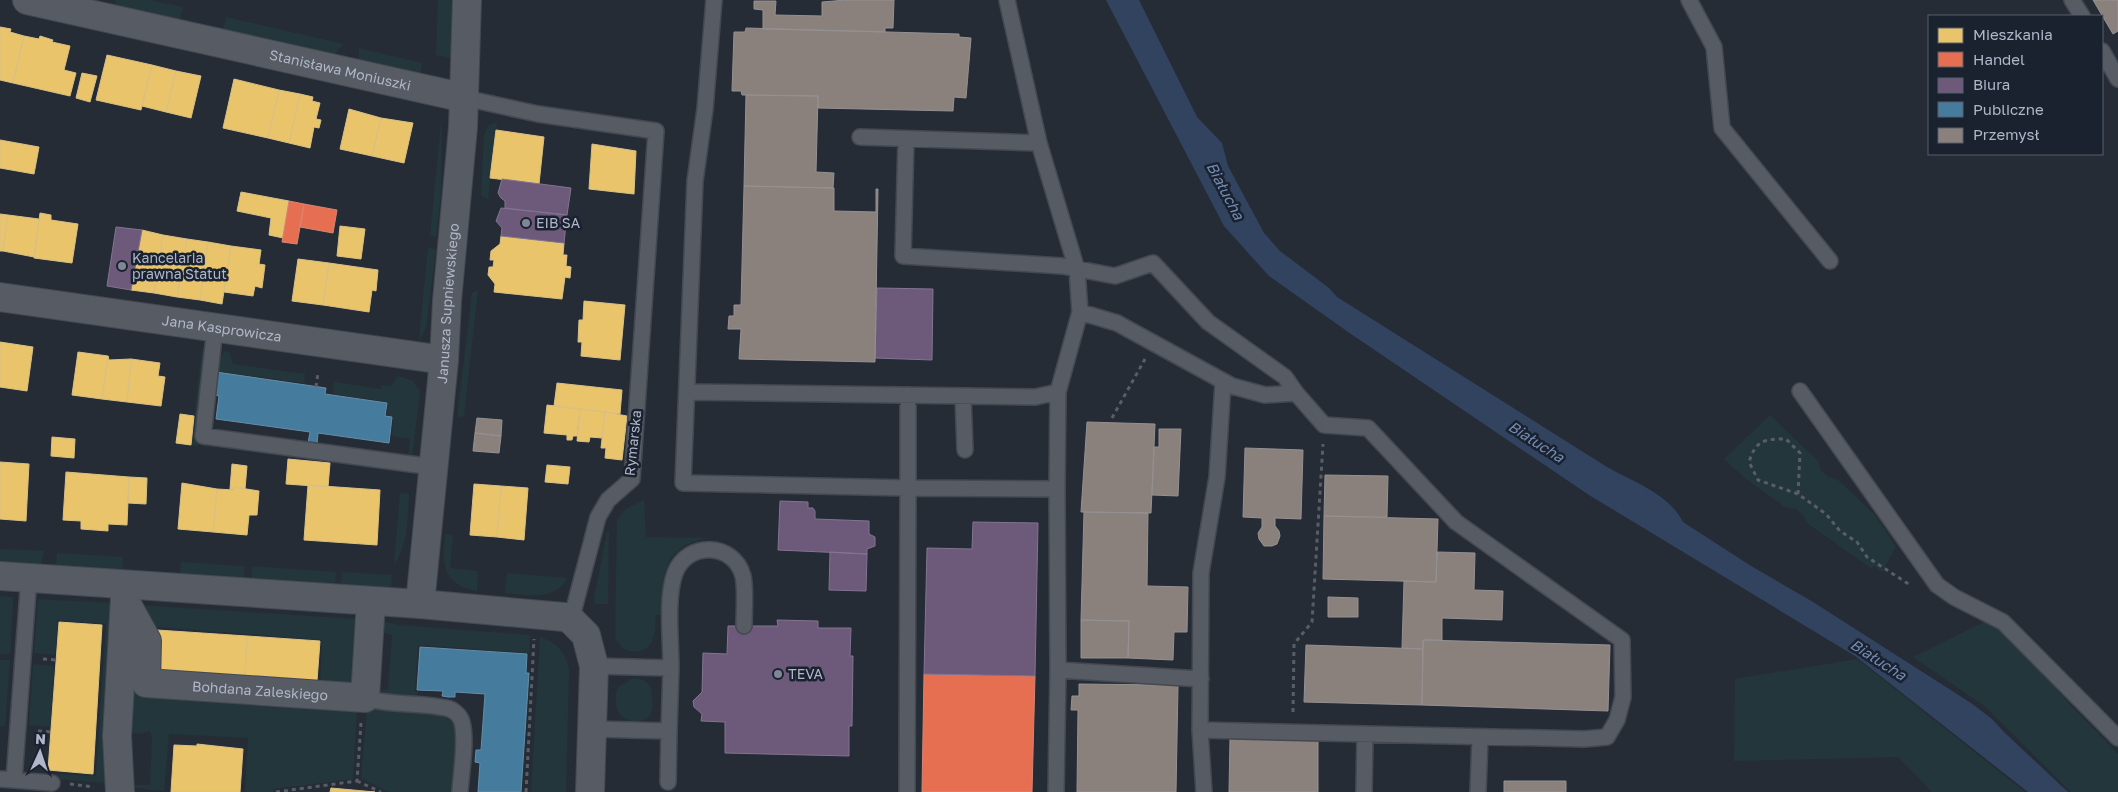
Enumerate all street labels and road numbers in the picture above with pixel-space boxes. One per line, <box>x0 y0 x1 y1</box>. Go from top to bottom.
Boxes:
street label: Stanisława Moniuszki <box>268 46 413 94</box>
street label: Janusza Supniewskiego <box>433 222 462 384</box>
street label: Jana Kasprowicza <box>161 311 283 345</box>
street label: Rymarska <box>621 409 644 477</box>
street label: Bohdana Zaleskiego <box>192 677 329 703</box>

